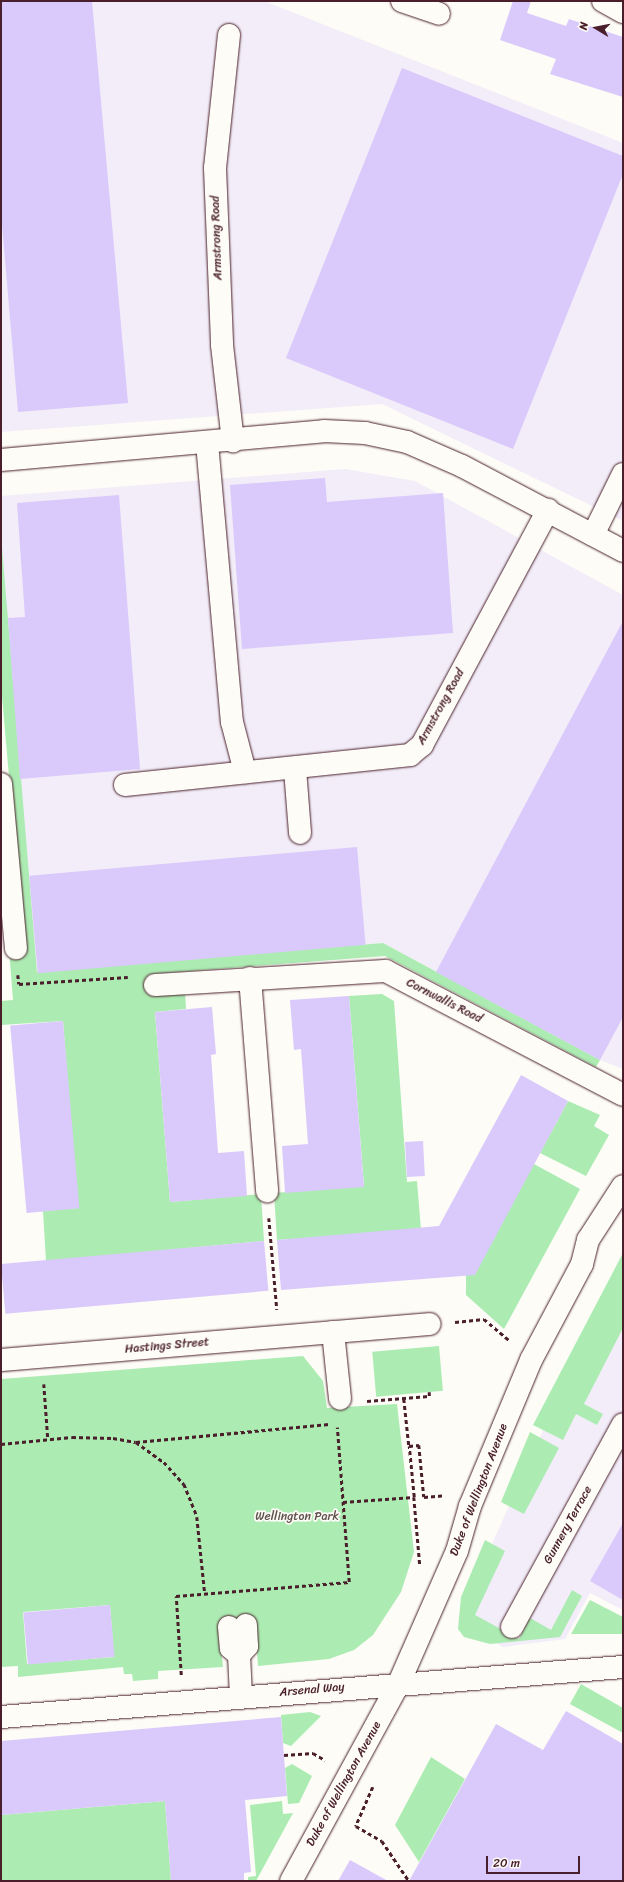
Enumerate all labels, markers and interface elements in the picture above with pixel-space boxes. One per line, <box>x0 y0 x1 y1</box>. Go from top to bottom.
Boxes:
north arrow <box>576 8 616 48</box>
text: N <box>574 20 594 31</box>
street label: Armstrong Road <box>208 195 226 281</box>
street label: Armstrong Road <box>414 667 468 747</box>
street label: Cornwallis Road <box>404 976 484 1026</box>
street label: Hastings Street <box>124 1335 210 1357</box>
street label: Duke of Wellington Avenue <box>447 1422 511 1558</box>
street label: Gunnery Terrace <box>541 1484 595 1566</box>
park label: Wellington Park <box>255 1510 339 1524</box>
street label: Arsenal Way <box>279 1680 345 1700</box>
street label: Duke of Wellington Avenue <box>304 1719 384 1849</box>
scale bar <box>488 1848 582 1874</box>
text: 20 m <box>493 1852 520 1874</box>

